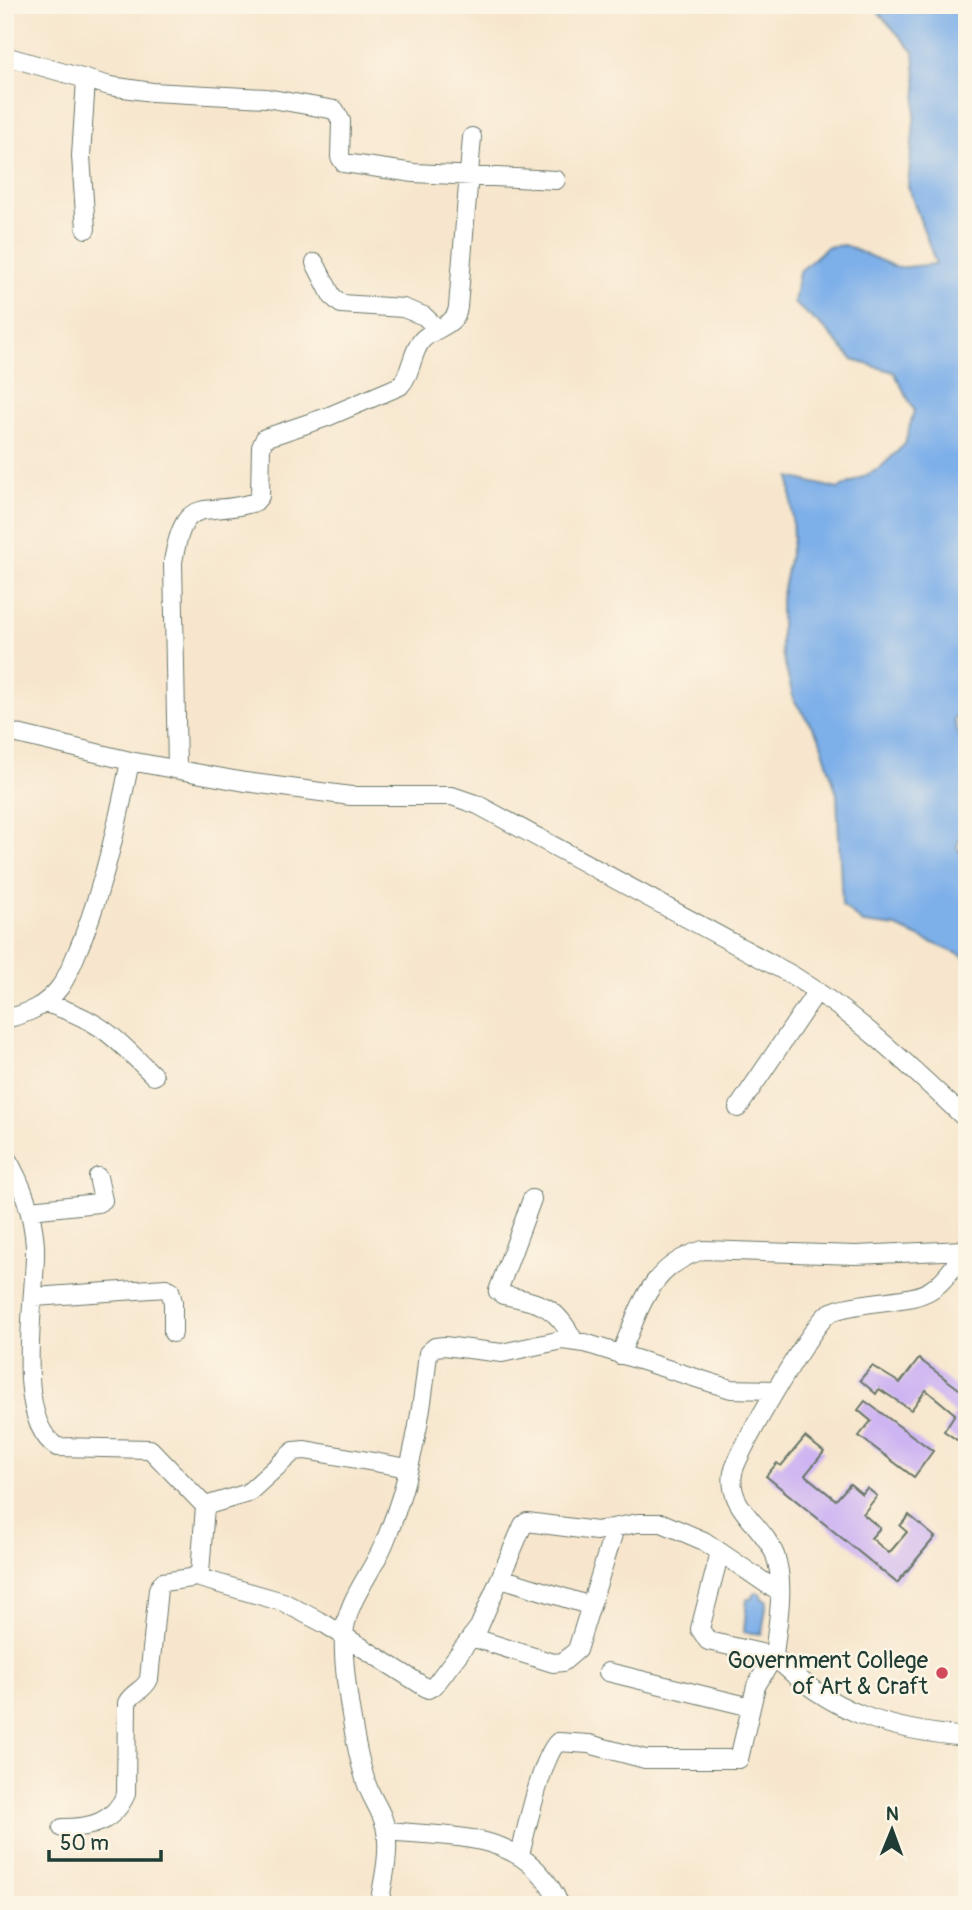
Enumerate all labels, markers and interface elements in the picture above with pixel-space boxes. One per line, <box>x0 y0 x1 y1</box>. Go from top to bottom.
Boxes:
place label: Government College of Art & Craft <box>727 1646 929 1701</box>
marker: Government College of Art & Craft <box>934 1665 950 1681</box>
north arrow <box>856 1794 926 1864</box>
text: N <box>886 1802 899 1826</box>
scale bar <box>49 1819 161 1863</box>
text: 50 m <box>60 1830 109 1857</box>

